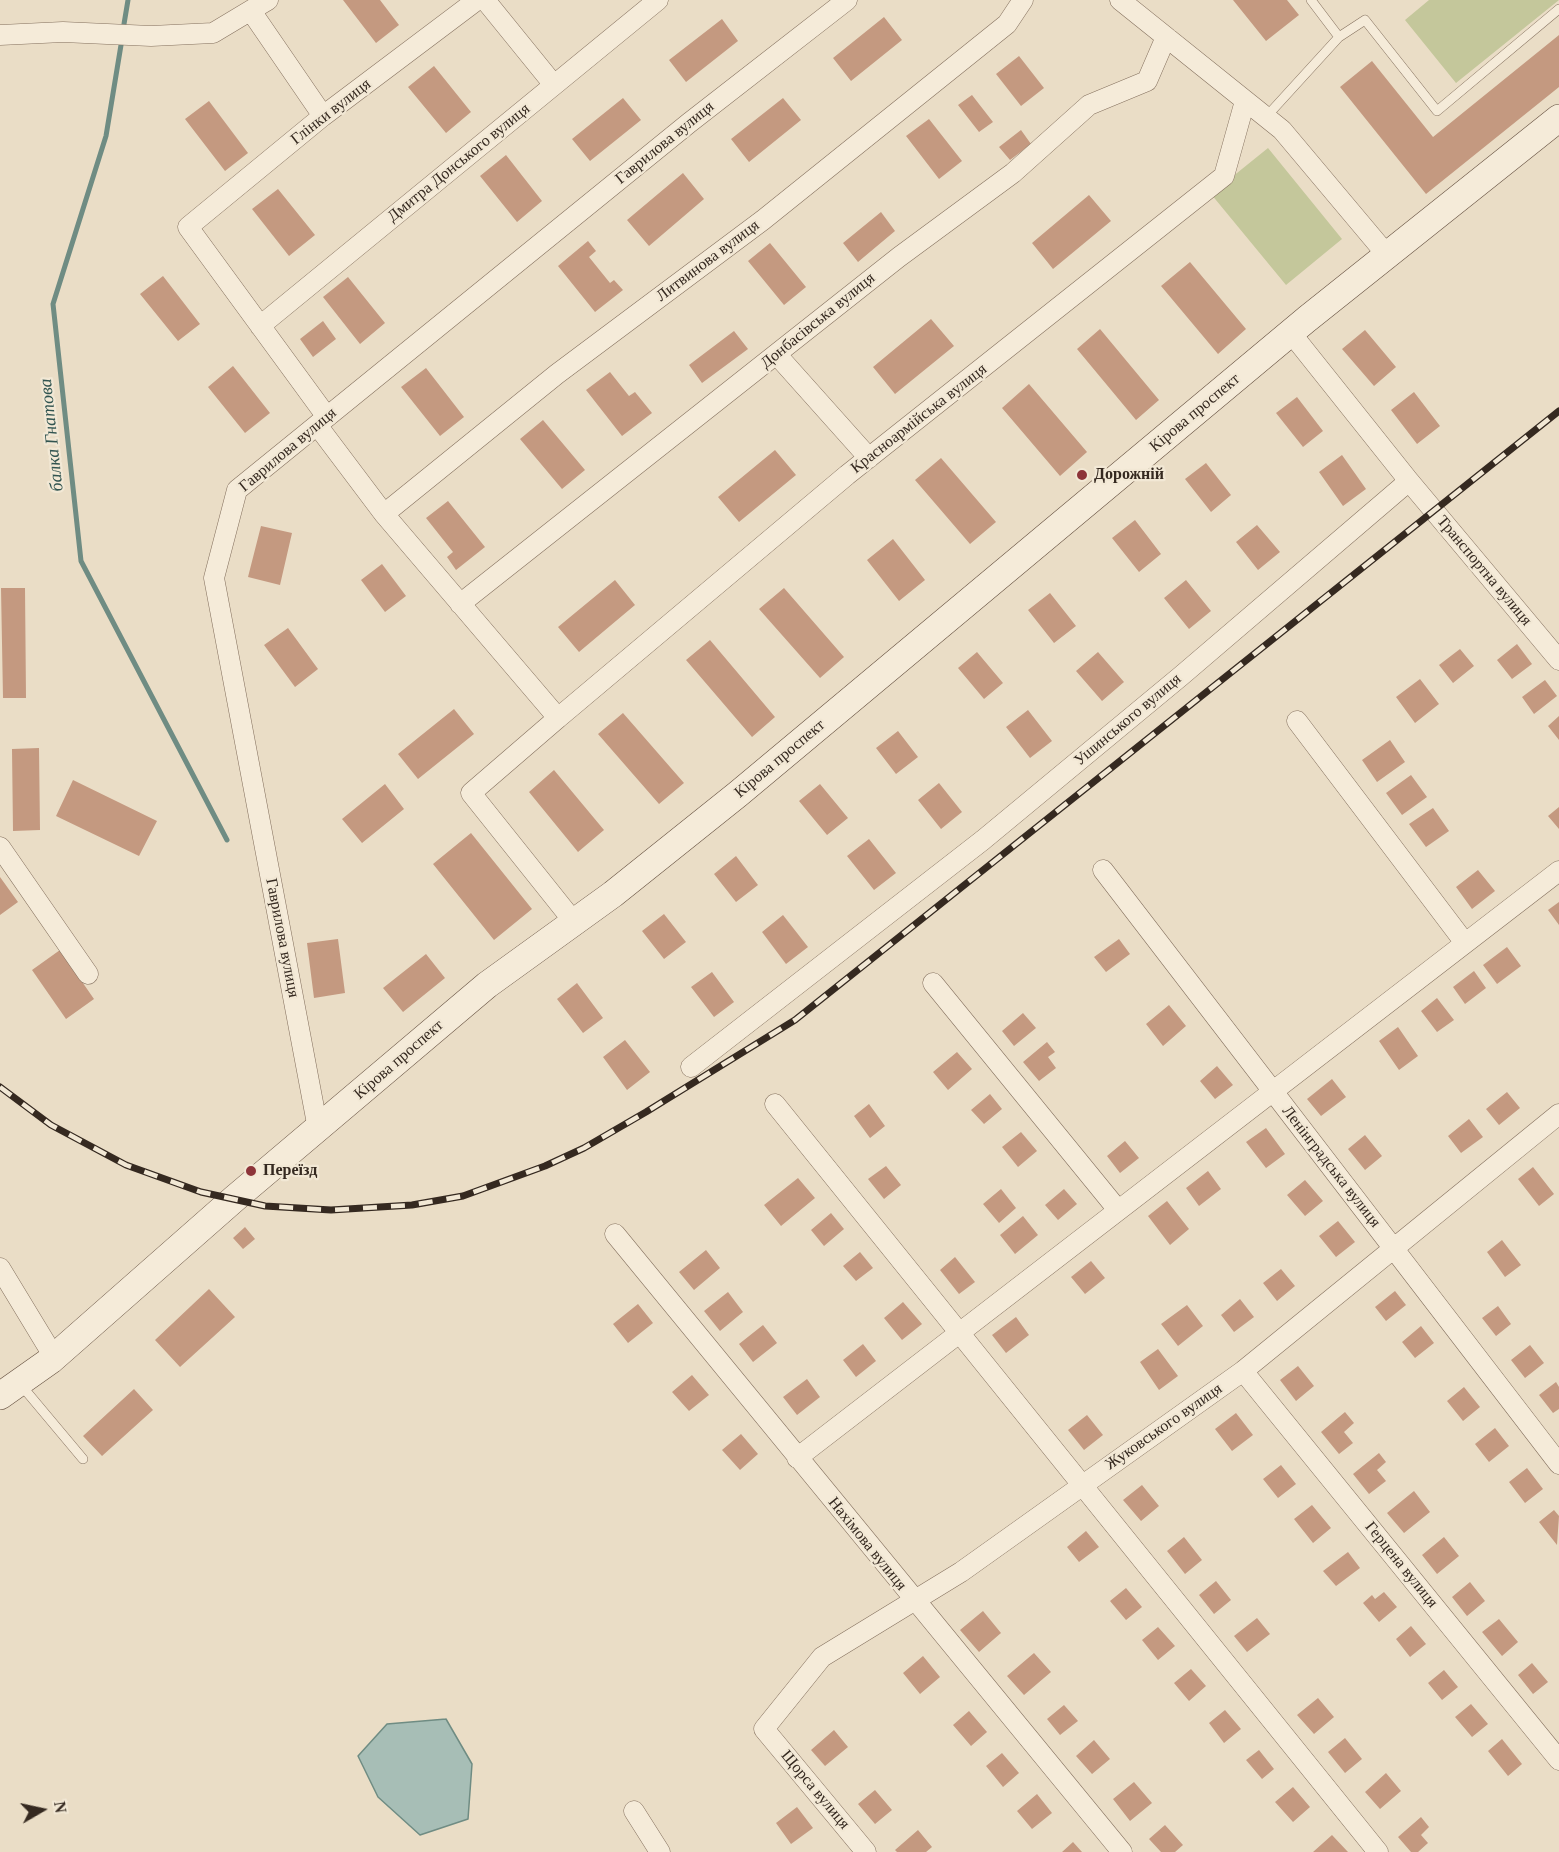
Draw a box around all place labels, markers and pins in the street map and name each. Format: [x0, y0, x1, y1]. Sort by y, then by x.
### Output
place label: Дорожній [1094, 465, 1164, 485]
marker: Дорожній [1075, 468, 1089, 482]
place label: Переїзд [263, 1161, 317, 1181]
marker: Переїзд [244, 1164, 258, 1178]

